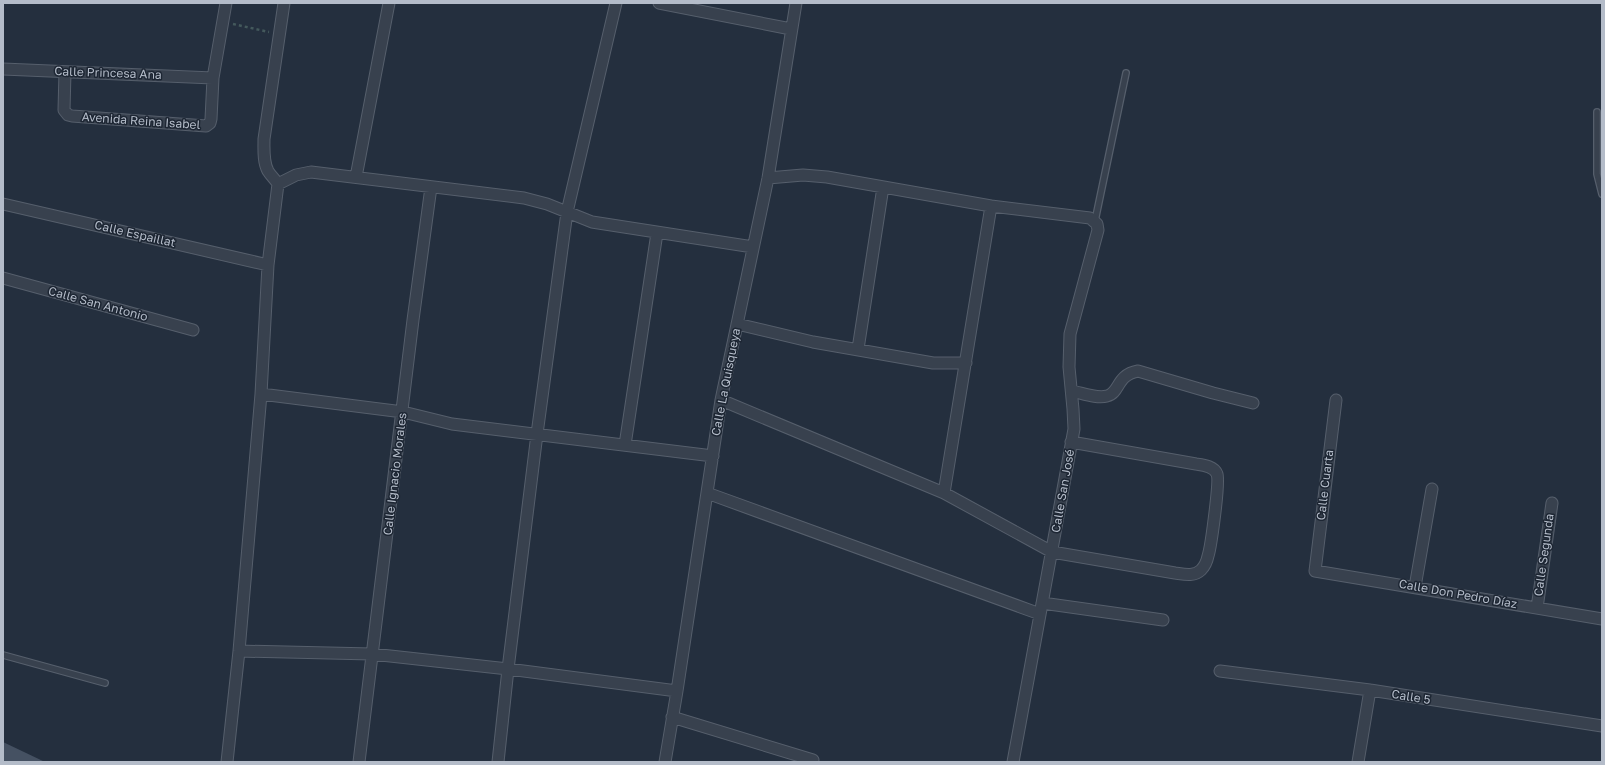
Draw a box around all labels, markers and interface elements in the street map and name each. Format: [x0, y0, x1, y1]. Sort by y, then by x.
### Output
street label: Calle Princesa Ana [54, 63, 162, 82]
street label: Avenida Reina Isabel [81, 109, 201, 132]
street label: Calle Espaillat [93, 217, 177, 250]
street label: Calle San Antonio [47, 283, 150, 324]
street label: Calle La Quisqueya [708, 327, 743, 437]
street label: Calle Ignacio Morales [380, 412, 409, 536]
street label: Calle San José [1048, 448, 1077, 534]
street label: Calle Cuarta [1313, 449, 1336, 521]
street label: Calle Segunda [1530, 513, 1557, 597]
street label: Calle Don Pedro Díaz [1398, 576, 1518, 611]
street label: Calle 5 [1390, 686, 1432, 707]

